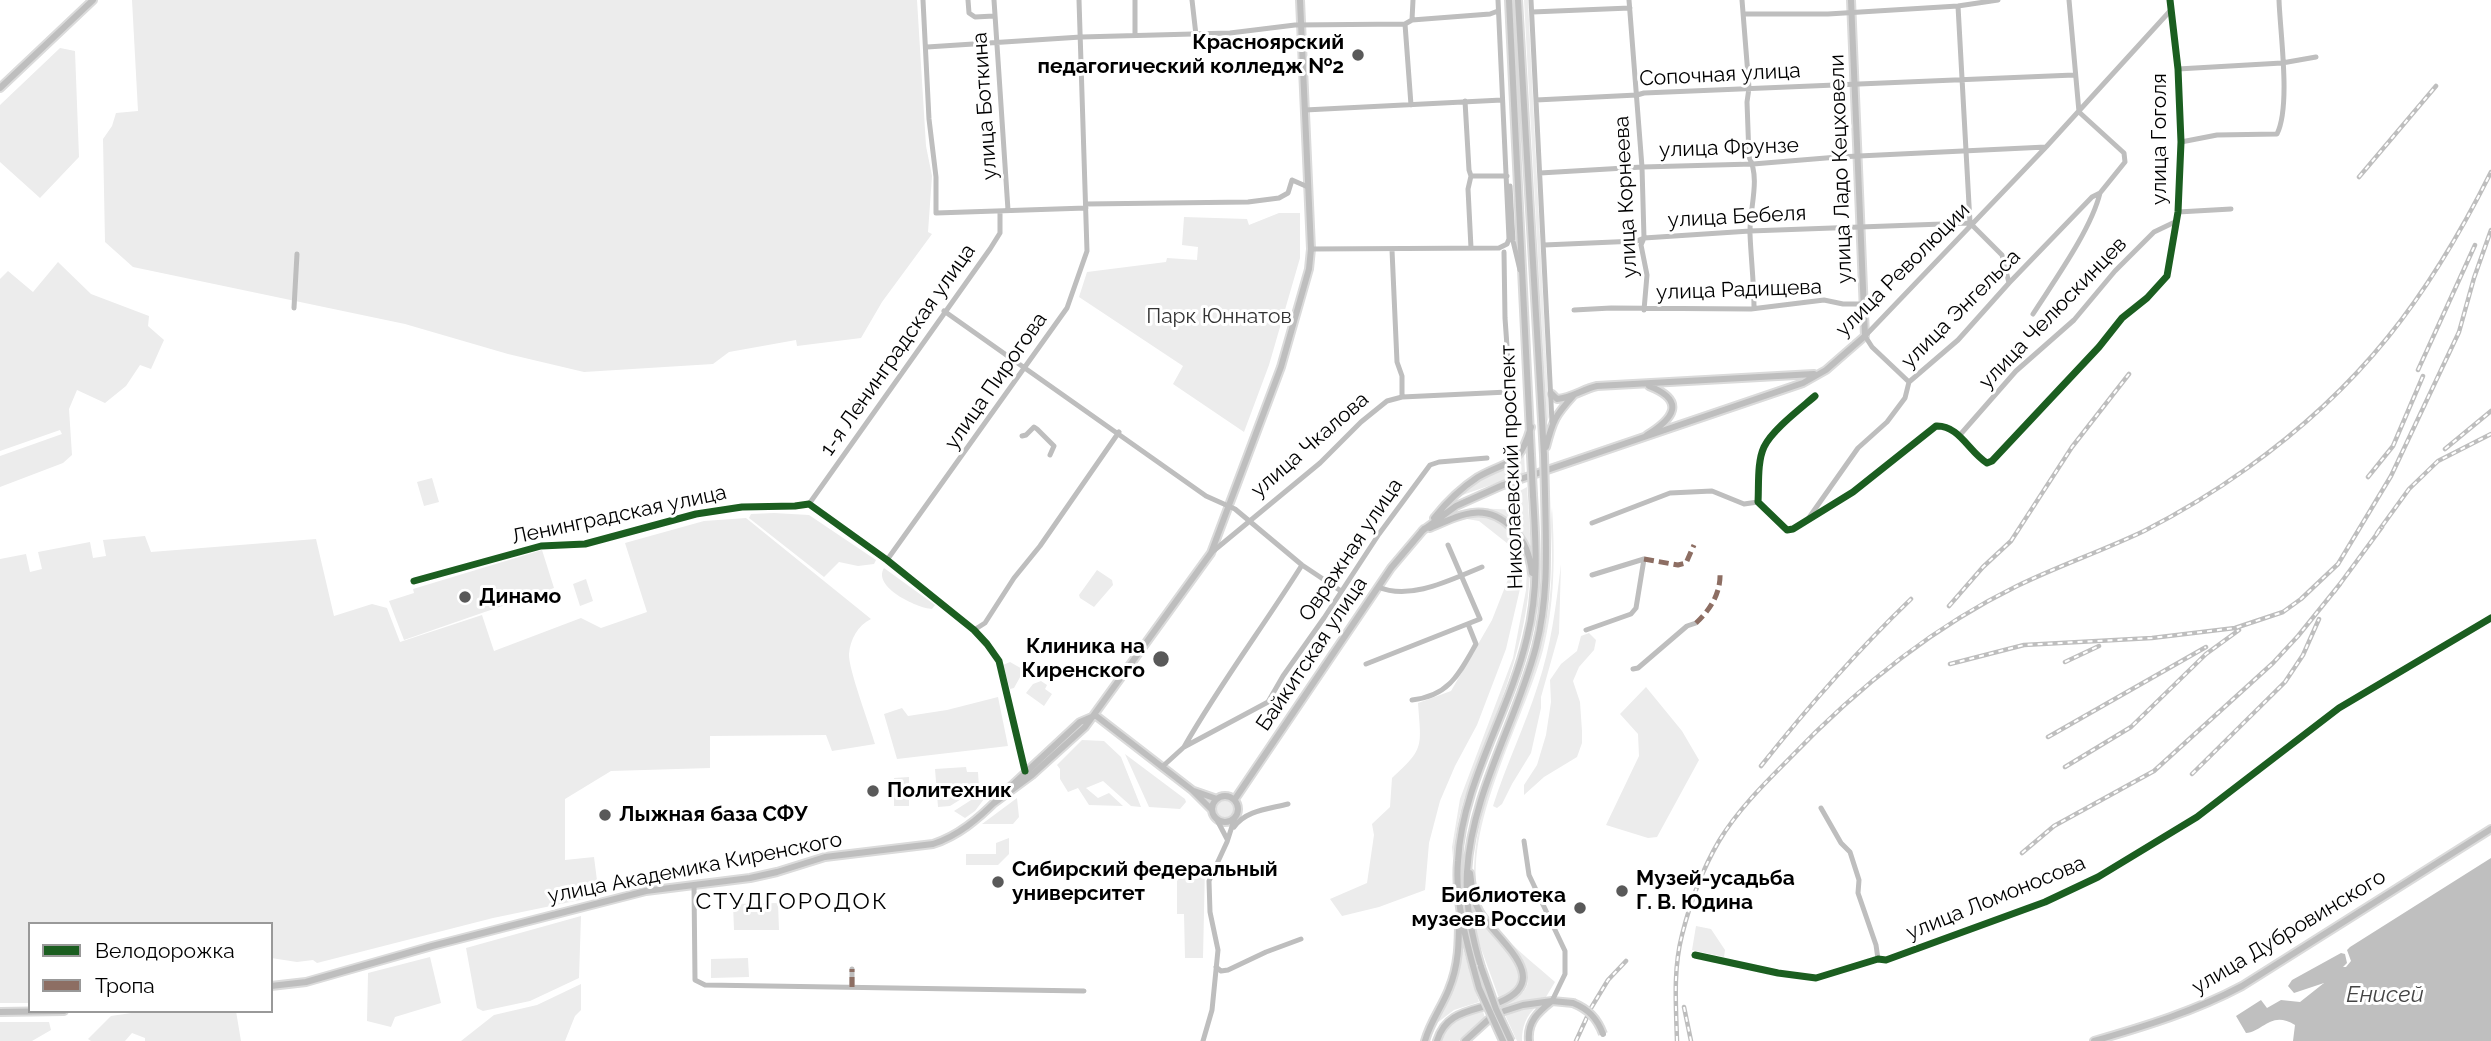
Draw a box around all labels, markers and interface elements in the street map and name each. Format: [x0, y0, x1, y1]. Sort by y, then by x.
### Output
place label: Красноярский педагогический колледж №2 [1037, 30, 1344, 80]
street label: улица Боткина [967, 31, 1003, 181]
marker: Красноярский педагогический колледж №2 [1350, 47, 1366, 63]
street label: улица Ладо Кецховели [1824, 54, 1858, 284]
street label: Сопочная улица [1639, 58, 1801, 92]
street label: улица Гоголя [2147, 73, 2173, 205]
street label: улица Корнеева [1609, 115, 1643, 279]
street label: улица Фрунзе [1659, 133, 1799, 163]
street label: улица Революции [1831, 198, 1975, 342]
street label: улица Бебеля [1667, 201, 1807, 233]
street label: улица Челюскинцев [1974, 232, 2132, 394]
street label: 1-я Ленинградская улица [815, 239, 981, 461]
street label: улица Энгельса [1896, 244, 2026, 374]
street label: улица Радищева [1656, 275, 1822, 305]
park label: Парк Юннатов [1146, 304, 1292, 330]
street label: улица Пирогова [939, 308, 1053, 454]
street label: Николаевский проспект [1495, 344, 1529, 590]
street label: улица Чкалова [1246, 387, 1374, 503]
street label: Овражная улица [1294, 474, 1408, 626]
street label: Ленинградская улица [509, 480, 729, 550]
street label: Байкитская улица [1251, 572, 1373, 736]
place label: Динамо [479, 584, 561, 610]
marker: Динамо [457, 589, 473, 605]
place label: Клиника на Киренского [1022, 634, 1145, 684]
marker: Клиника на Киренского [1151, 649, 1171, 669]
place label: Политехник [887, 778, 1012, 804]
marker: Политехник [865, 783, 881, 799]
place label: Лыжная база СФУ [619, 802, 808, 828]
marker: Лыжная база СФУ [597, 807, 613, 823]
street label: улица Академика Киренского [546, 827, 844, 909]
street label: улица Ломоносова [1903, 851, 2089, 945]
place label: Сибирский федеральный университет [1012, 857, 1278, 907]
street label: улица Дубровинского [2188, 864, 2390, 1000]
place label: Музей-усадьба Г. В. Юдина [1636, 866, 1795, 916]
marker: Сибирский федеральный университет [990, 874, 1006, 890]
place label: Библиотека музеев России [1412, 883, 1566, 933]
marker: Музей-усадьба Г. В. Юдина [1614, 883, 1630, 899]
district label: СТУДГОРОДОК [697, 888, 887, 916]
marker: Библиотека музеев России [1572, 900, 1588, 916]
legend [28, 922, 273, 1013]
text: Велодорожка [95, 938, 235, 963]
text: Тропа [95, 973, 155, 998]
water label: Енисей [2346, 981, 2424, 1009]

